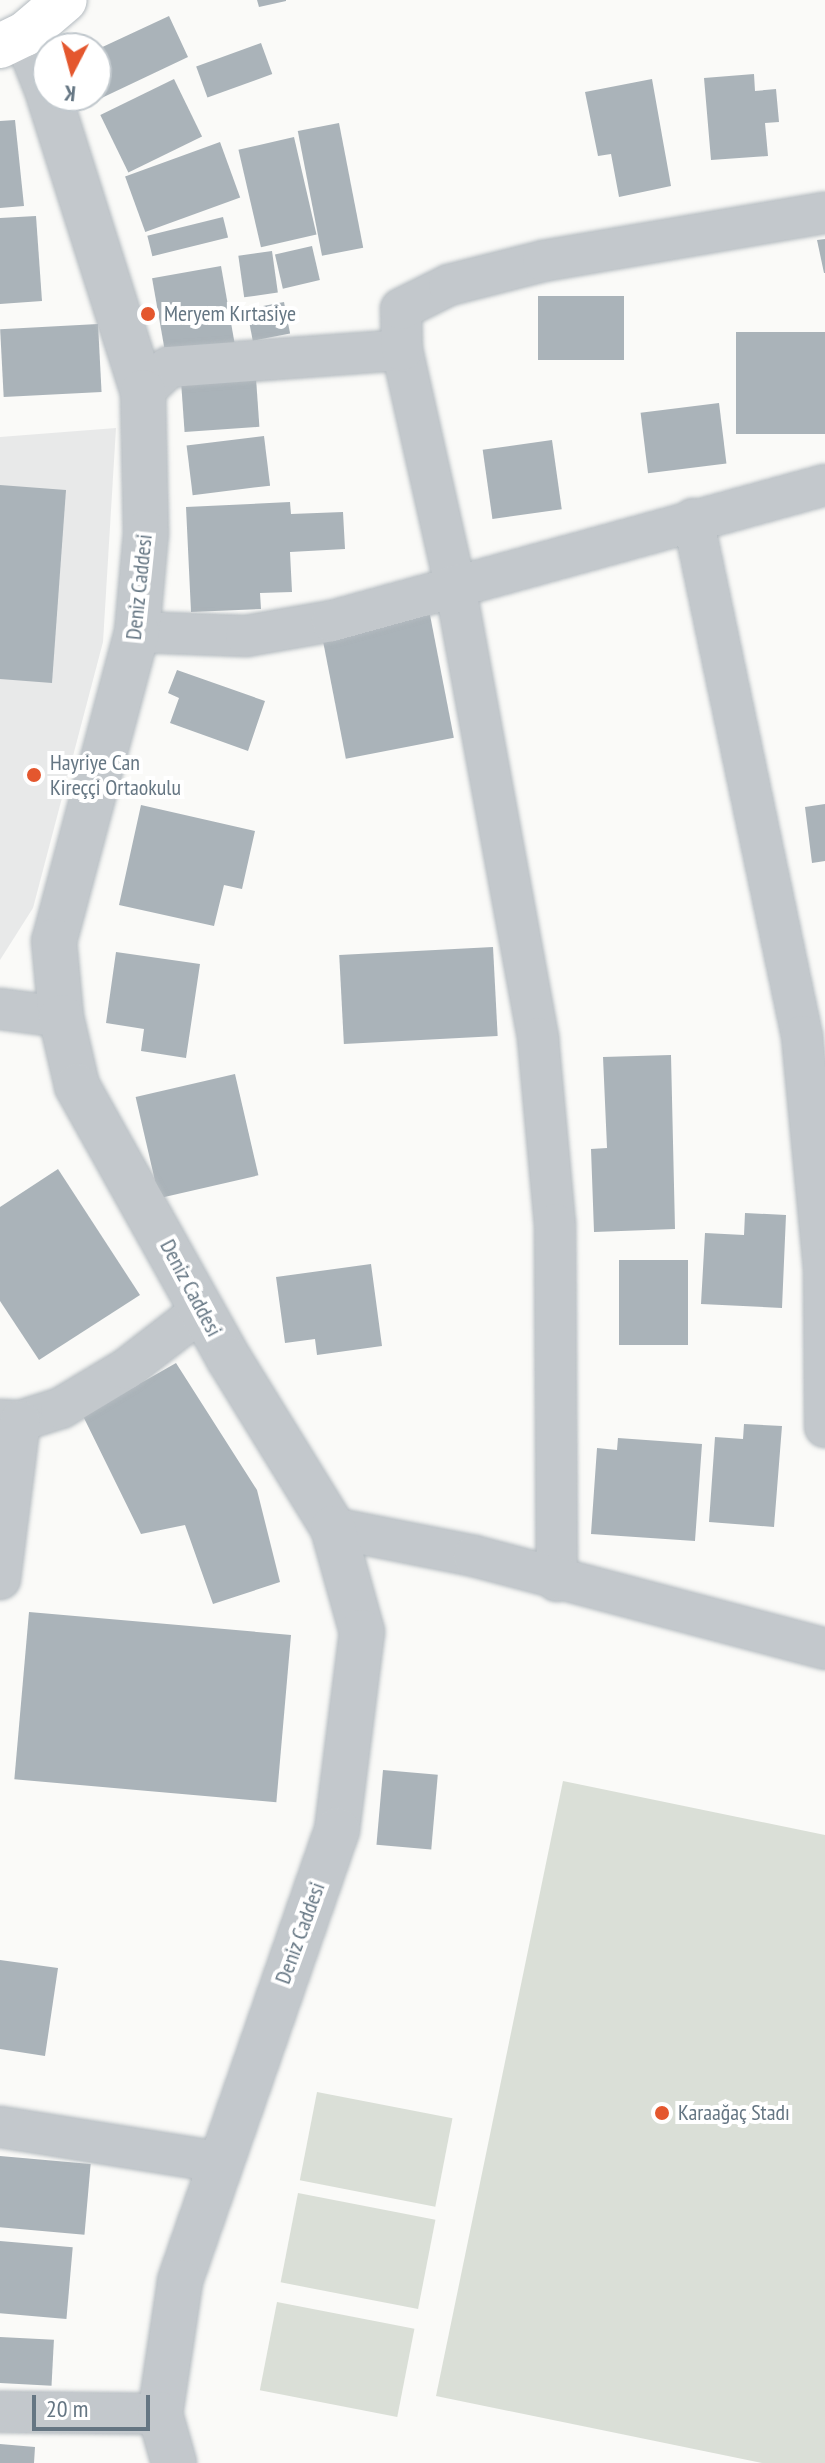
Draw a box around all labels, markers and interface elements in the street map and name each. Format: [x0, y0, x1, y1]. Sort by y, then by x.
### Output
north arrow [32, 32, 112, 112]
text: K [63, 79, 77, 108]
place label: Meryem Kırtasiye [164, 301, 296, 327]
marker: Meryem Kırtasiye [139, 305, 157, 323]
street label: Deniz Caddesi [120, 533, 158, 641]
place label: Hayriye Can Kireççi Ortaokulu [50, 749, 181, 800]
marker: Hayriye Can Kireççi Ortaokulu [25, 766, 43, 784]
street label: Deniz Caddesi [154, 1235, 228, 1341]
street label: Deniz Caddesi [269, 1878, 331, 1988]
place label: Karaağaç Stadı [678, 2100, 790, 2126]
marker: Karaağaç Stadı [653, 2104, 671, 2122]
scale bar [36, 2379, 154, 2429]
text: 20 m [46, 2393, 88, 2424]

